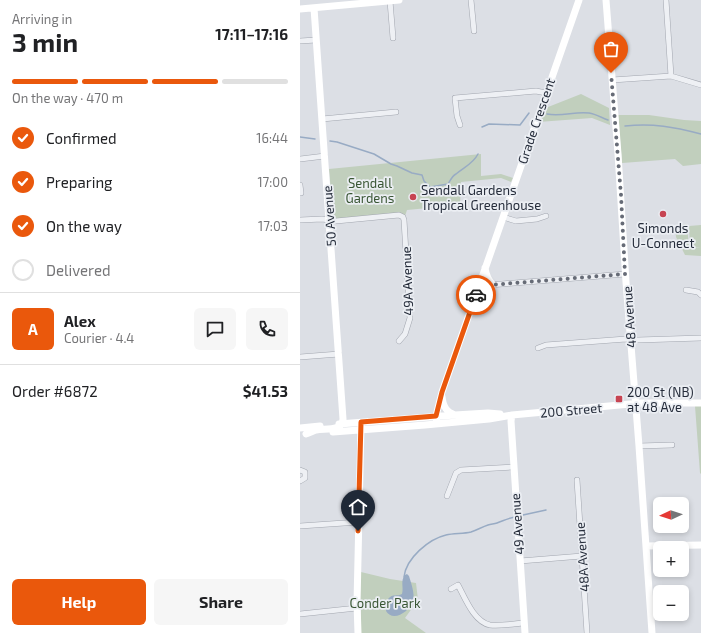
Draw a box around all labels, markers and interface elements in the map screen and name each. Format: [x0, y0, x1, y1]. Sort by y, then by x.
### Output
text: Arriving in [12, 11, 72, 27]
text: 17:11–17:16 [215, 25, 288, 43]
text: 3 min [12, 26, 78, 57]
pin [594, 32, 628, 73]
icon: bag [600, 38, 622, 60]
street label: Grade Crescent [514, 76, 558, 166]
text: On the way · 470 m [12, 90, 123, 106]
icon: check [12, 127, 34, 149]
text: Confirmed [46, 129, 117, 147]
text: 16:44 [256, 130, 288, 146]
icon: check [12, 171, 34, 193]
text: Preparing [46, 173, 112, 191]
text: 17:00 [257, 174, 288, 190]
park label: Sendall Gardens [346, 175, 394, 206]
place label: Sendall Gardens Tropical Greenhouse [421, 182, 541, 213]
street label: 50 Avenue [319, 185, 339, 247]
marker: Sendall Gardens Tropical Greenhouse [408, 192, 418, 202]
marker: Simonds U-Connect [658, 209, 668, 219]
icon: check [12, 215, 34, 237]
text: On the way [46, 217, 122, 235]
text: 17:03 [258, 218, 288, 234]
place label: Simonds U-Connect [632, 220, 694, 251]
street label: 49A Avenue [398, 246, 416, 316]
text: Delivered [46, 261, 111, 279]
courier [456, 275, 496, 315]
icon: car [465, 284, 487, 306]
street label: 48 Avenue [619, 285, 639, 349]
button: chat [194, 308, 236, 350]
button: phone [246, 308, 288, 350]
text: Alex [64, 312, 96, 330]
text: A [28, 320, 38, 338]
text: Courier · 4.4 [64, 330, 134, 346]
text: Order #6872 [12, 382, 98, 400]
text: $41.53 [243, 382, 288, 400]
place label: 200 St (NB) at 48 Ave [627, 384, 694, 415]
marker: 200 St (NB) at 48 Ave [614, 394, 624, 404]
street label: 200 Street [539, 399, 603, 421]
pin [341, 490, 375, 531]
street label: 49 Avenue [507, 493, 527, 555]
icon: home [347, 496, 369, 518]
north arrow [653, 497, 689, 533]
map controls [653, 497, 689, 621]
street label: 48A Avenue [572, 522, 592, 592]
button: + [653, 541, 689, 577]
button: Help [12, 579, 146, 625]
button: Share [154, 579, 288, 625]
button: − [653, 585, 689, 621]
park label: Conder Park [349, 595, 421, 611]

